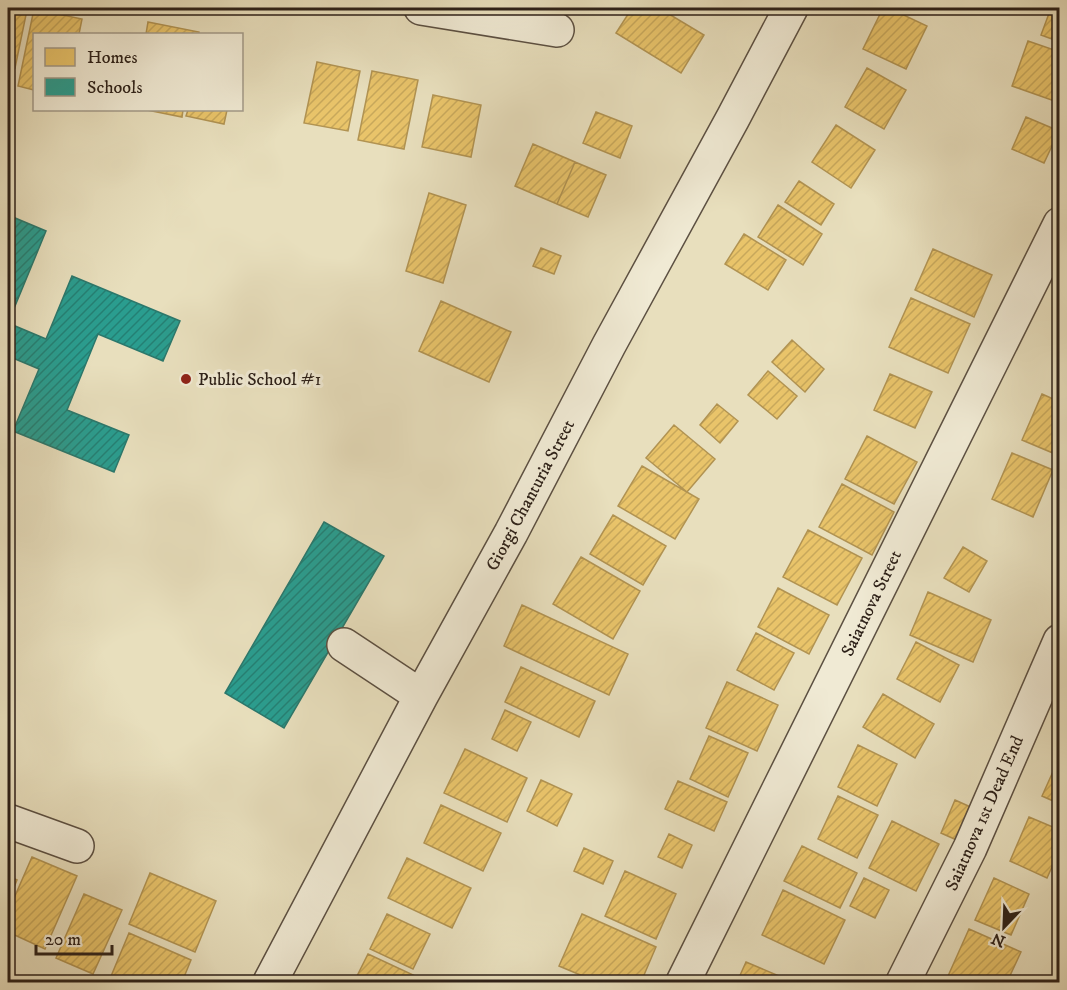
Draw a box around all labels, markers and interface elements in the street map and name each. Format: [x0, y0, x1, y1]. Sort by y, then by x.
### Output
legend [33, 33, 243, 111]
text: Homes [87, 47, 138, 69]
text: Schools [87, 77, 142, 99]
place label: Public School #1 [198, 369, 321, 391]
marker: Public School #1 [179, 372, 193, 386]
street label: Giorgi Chanturia Street [482, 416, 580, 575]
street label: Saiatnova Street [837, 547, 907, 660]
street label: Saiatnova 1st Dead End [941, 732, 1029, 894]
north arrow [974, 897, 1034, 957]
scale bar [36, 918, 112, 956]
text: N [989, 928, 1008, 952]
text: 20 m [45, 929, 81, 951]

